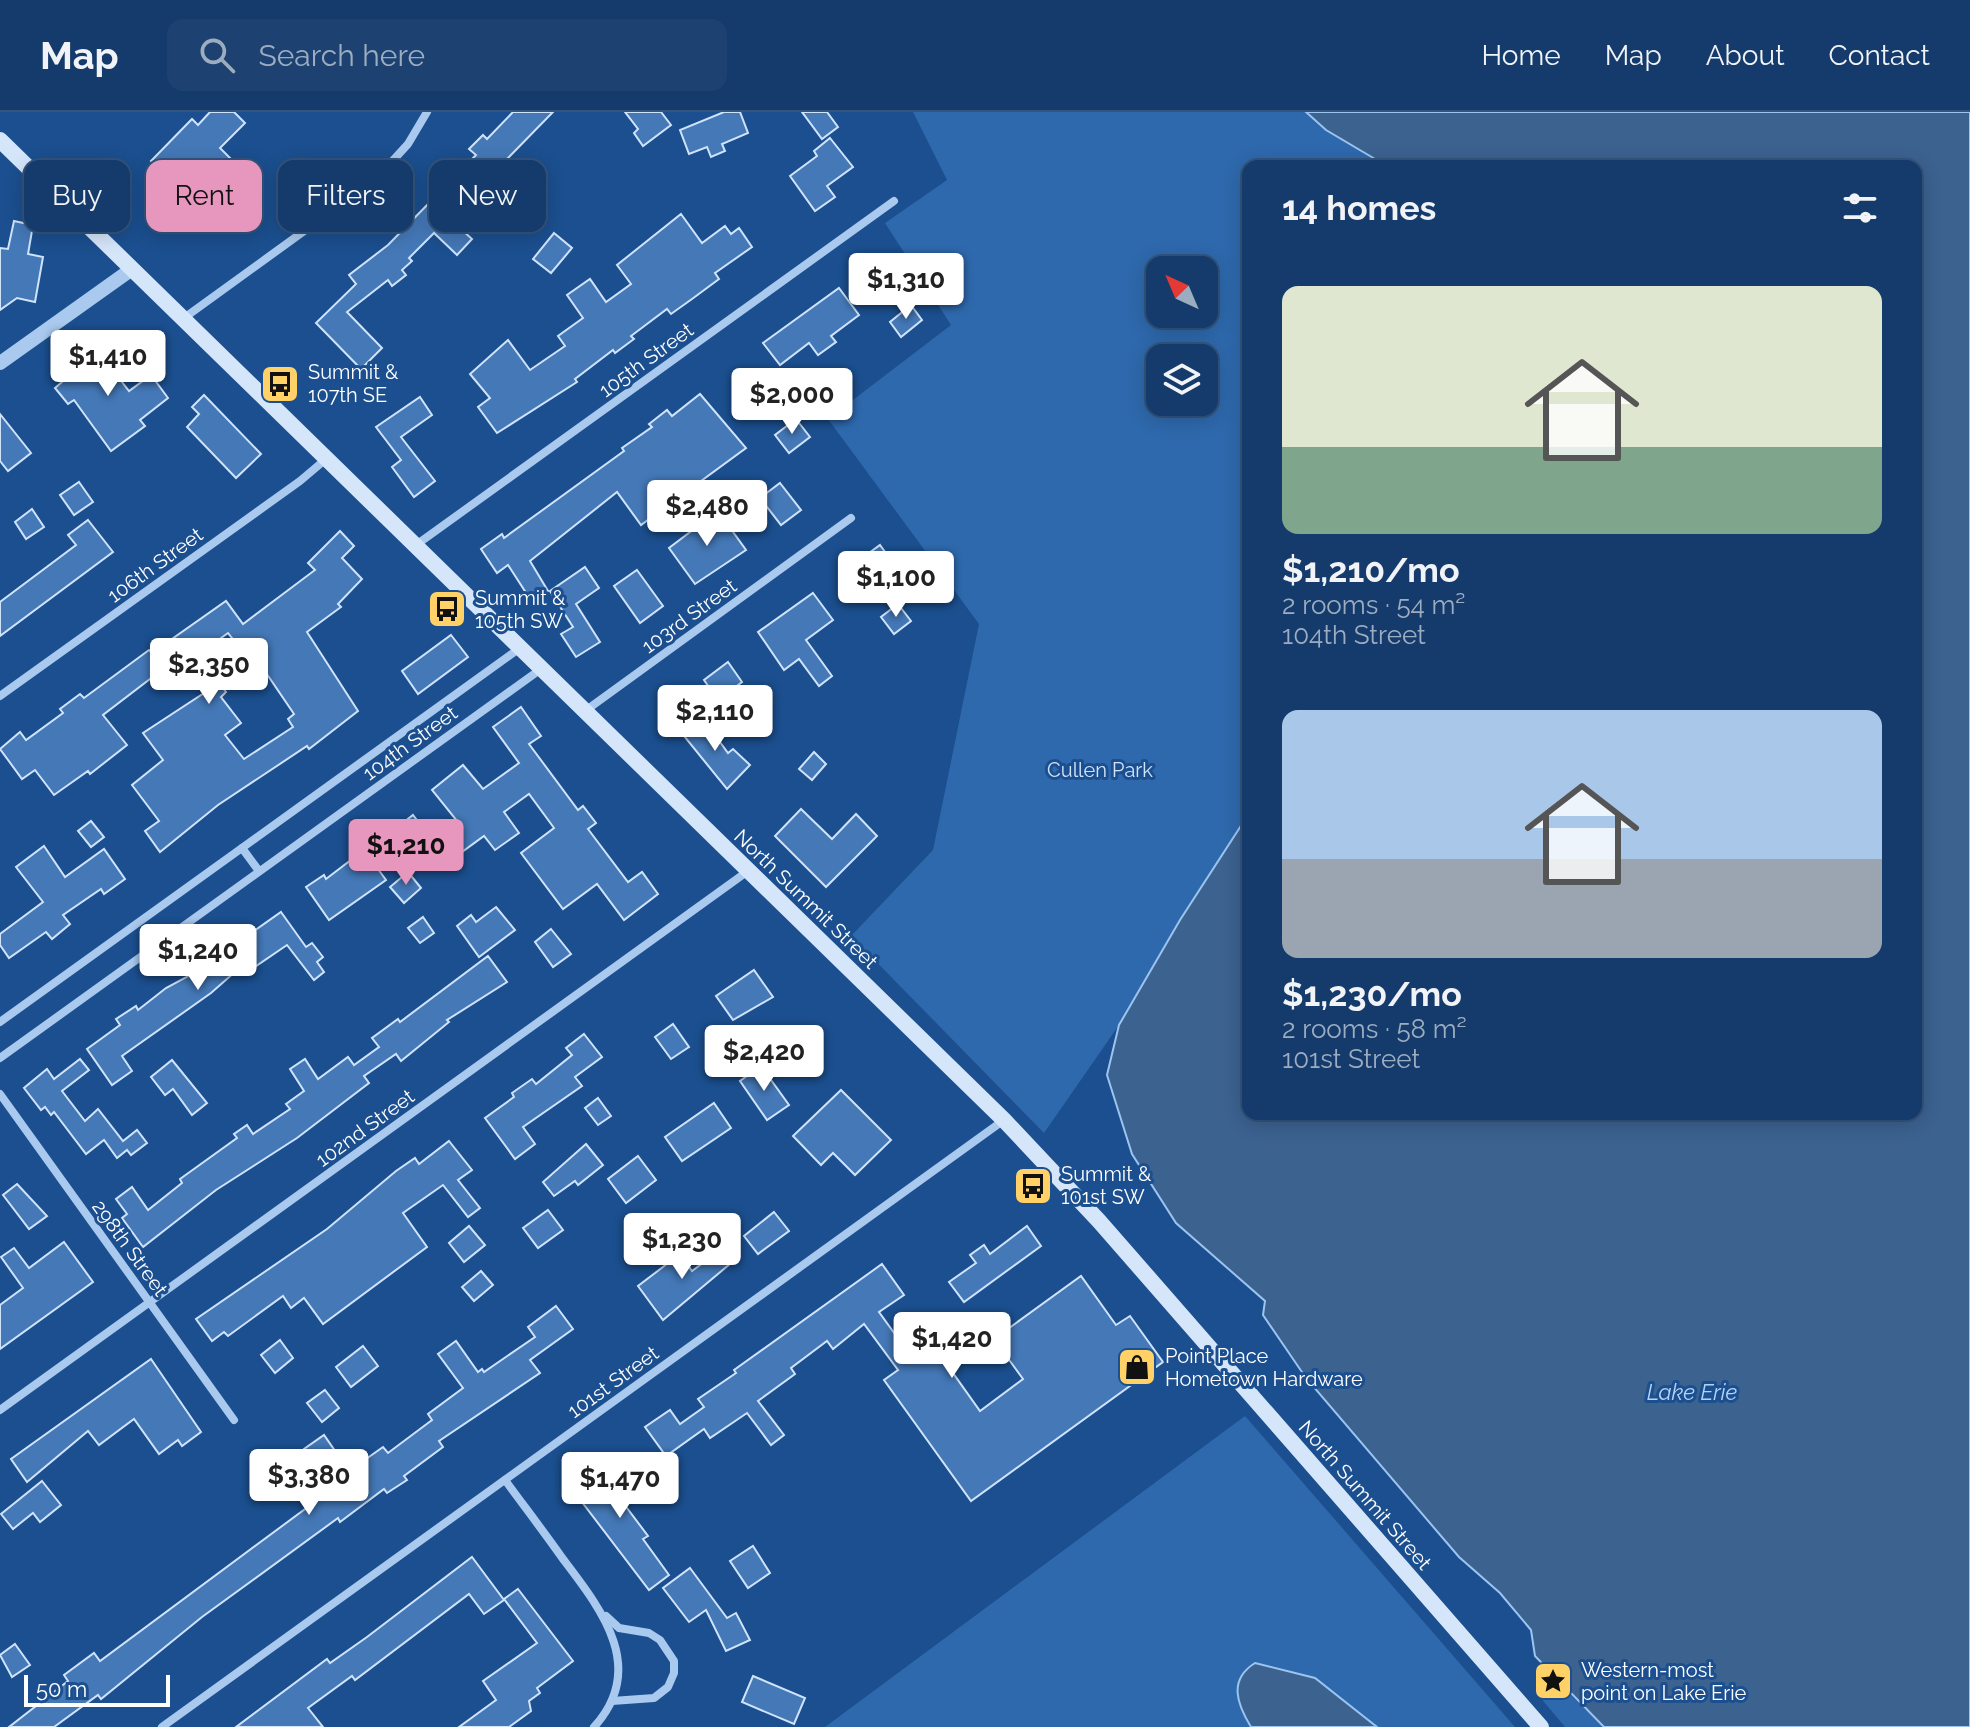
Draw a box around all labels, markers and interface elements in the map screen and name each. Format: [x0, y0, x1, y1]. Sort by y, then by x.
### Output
search box [167, 19, 727, 91]
text: Map [40, 33, 119, 78]
icon: search [195, 33, 239, 77]
text: Search here [259, 38, 425, 73]
text: Home [1481, 39, 1561, 72]
text: Map [1605, 39, 1662, 72]
text: About [1706, 39, 1785, 72]
text: Contact [1829, 39, 1930, 72]
chip: Buy [24, 160, 130, 232]
chip: Rent [146, 160, 262, 232]
chip: Filters [278, 160, 413, 232]
chip: New [429, 160, 546, 232]
icon: filters [1838, 186, 1882, 230]
text: 14 homes [1282, 188, 1436, 228]
pin: $1,310 [841, 253, 971, 321]
north arrow [1146, 256, 1218, 328]
map controls [1146, 256, 1218, 416]
text: $1,310 [867, 264, 945, 294]
street label: 105th Street [594, 318, 698, 402]
pin: $1,410 [43, 330, 173, 398]
icon: home [1510, 338, 1654, 482]
text: $1,410 [68, 341, 148, 371]
button: layers [1146, 344, 1218, 416]
place label: Summit & 107th SE [308, 360, 399, 407]
bus stop icon: Summit & 107th SE [259, 363, 301, 405]
pin: $2,000 [727, 368, 857, 436]
text: $2,000 [749, 379, 835, 409]
pin: $2,480 [642, 480, 772, 548]
text: $2,480 [665, 491, 749, 521]
street label: 106th Street [103, 522, 208, 608]
text: $1,210/mo [1282, 550, 1460, 590]
pin: $1,100 [831, 551, 961, 619]
text: $1,100 [856, 562, 936, 592]
street label: 103rd Street [637, 573, 741, 658]
place label: Summit & 105th SW [475, 586, 566, 633]
bus stop icon: Summit & 105th SW [426, 588, 468, 630]
text: 2 rooms · 54 m² [1282, 590, 1465, 620]
text: 104th Street [1282, 620, 1426, 650]
pin: $2,350 [144, 638, 274, 706]
text: $2,350 [168, 649, 250, 679]
pin: $2,110 [650, 685, 780, 753]
text: $2,110 [676, 696, 754, 726]
street label: 104th Street [358, 701, 462, 785]
park label: Cullen Park [1047, 758, 1153, 782]
icon: home [1510, 762, 1654, 906]
pin: $1,210 [341, 819, 471, 887]
street label: North Summit Street [729, 824, 883, 974]
text: $1,210 [367, 830, 445, 860]
pin: $1,240 [133, 924, 263, 992]
text: $1,240 [158, 935, 238, 965]
text: $1,230/mo [1282, 974, 1462, 1014]
text: 2 rooms · 58 m² [1282, 1014, 1467, 1044]
pin: $2,420 [699, 1025, 829, 1093]
text: $2,420 [723, 1036, 805, 1066]
text: 101st Street [1282, 1044, 1420, 1074]
street label: 102nd Street [311, 1084, 419, 1172]
place label: Summit & 101st SW [1061, 1162, 1152, 1209]
bus stop icon: Summit & 101st SW [1012, 1165, 1054, 1207]
street label: 298th Street [87, 1195, 173, 1301]
pin: $1,230 [617, 1213, 747, 1281]
text: $1,230 [642, 1224, 722, 1254]
pin: $1,420 [887, 1312, 1017, 1380]
text: $1,420 [912, 1323, 992, 1353]
street label: 101st Street [563, 1341, 663, 1423]
place label: Point Place Hometown Hardware [1165, 1344, 1363, 1391]
shop icon: Point Place Hometown Hardware [1116, 1346, 1158, 1388]
water label: Lake Erie [1647, 1379, 1738, 1405]
street label: North Summit Street [1294, 1415, 1437, 1575]
pin: $3,380 [244, 1449, 374, 1517]
pin: $1,470 [555, 1452, 685, 1520]
text: $3,380 [267, 1460, 351, 1490]
text: $1,470 [580, 1463, 660, 1493]
place label: Western-most point on Lake Erie [1581, 1658, 1747, 1705]
place icon: Western-most point on Lake Erie [1532, 1660, 1574, 1702]
scale bar [24, 1671, 170, 1707]
text: 50 m [36, 1676, 87, 1702]

